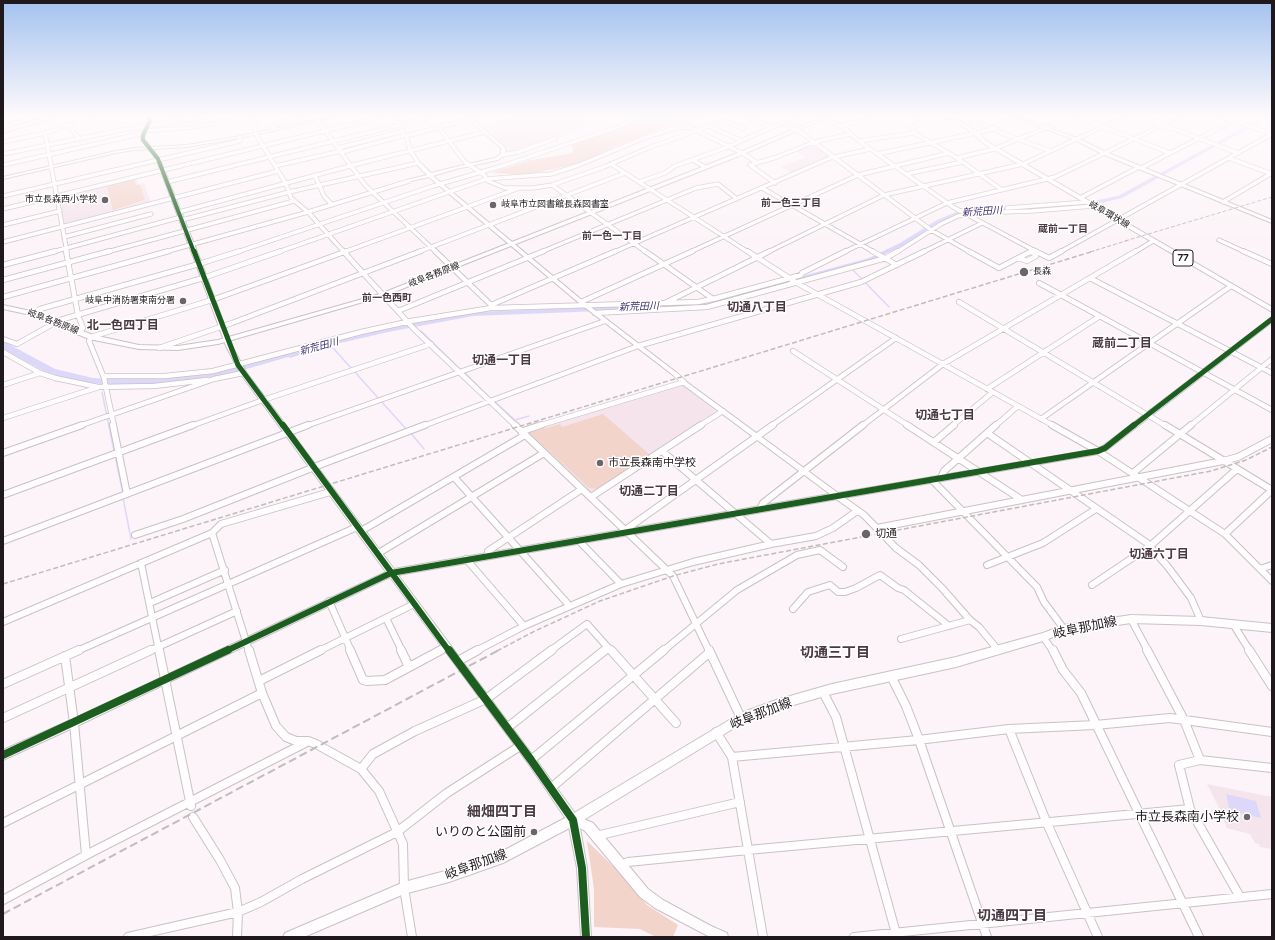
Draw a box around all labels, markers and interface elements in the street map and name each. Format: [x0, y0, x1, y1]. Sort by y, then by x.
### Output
place label: 市立長森西小学校 [25, 195, 97, 205]
marker: 市立長森西小学校 [100, 195, 110, 205]
district label: 前一色三丁目 [761, 197, 821, 209]
street label: 岐阜環状線 [1087, 199, 1131, 231]
marker: 岐阜市立図書館長森図書室 [488, 200, 498, 210]
place label: 岐阜市立図書館長森図書室 [501, 200, 609, 210]
water label: 新荒田川 [962, 205, 1002, 219]
district label: 蔵前一丁目 [1038, 223, 1088, 235]
district label: 前一色一丁目 [582, 230, 642, 242]
road number: 77 [1173, 250, 1193, 266]
street label: 岐阜各務原線 [407, 260, 461, 290]
marker: 長森 [1018, 266, 1030, 278]
place label: 長森 [1033, 267, 1051, 277]
district label: 前一色西町 [362, 292, 412, 304]
place label: 岐阜中消防署東南分署 [85, 296, 175, 306]
marker: 岐阜中消防署東南分署 [178, 296, 188, 306]
water label: 新荒田川 [619, 300, 659, 314]
district label: 切通八丁目 [727, 301, 787, 315]
street label: 岐阜各務原線 [26, 307, 80, 337]
district label: 北一色四丁目 [87, 319, 159, 333]
water label: 新荒田川 [298, 336, 340, 358]
district label: 蔵前二丁目 [1092, 337, 1152, 351]
district label: 切通一丁目 [472, 354, 532, 368]
district label: 切通七丁目 [915, 409, 975, 423]
place label: 市立長森南中学校 [608, 456, 696, 470]
marker: 市立長森南中学校 [595, 458, 605, 468]
district label: 切通二丁目 [619, 485, 679, 499]
place label: 切通 [875, 527, 897, 541]
marker: 切通 [860, 528, 872, 540]
district label: 切通六丁目 [1129, 548, 1189, 562]
street label: 岐阜那加線 [1052, 614, 1118, 642]
district label: 切通三丁目 [800, 645, 870, 661]
street label: 岐阜那加線 [728, 695, 794, 733]
district label: 細畑四丁目 [467, 804, 537, 820]
place label: 市立長森南小学校 [1135, 809, 1239, 825]
marker: 市立長森南小学校 [1242, 812, 1252, 822]
place label: いりのと公園前 [435, 824, 526, 840]
marker: いりのと公園前 [529, 827, 539, 837]
street label: 岐阜那加線 [443, 847, 509, 883]
district label: 切通四丁目 [977, 908, 1047, 924]

